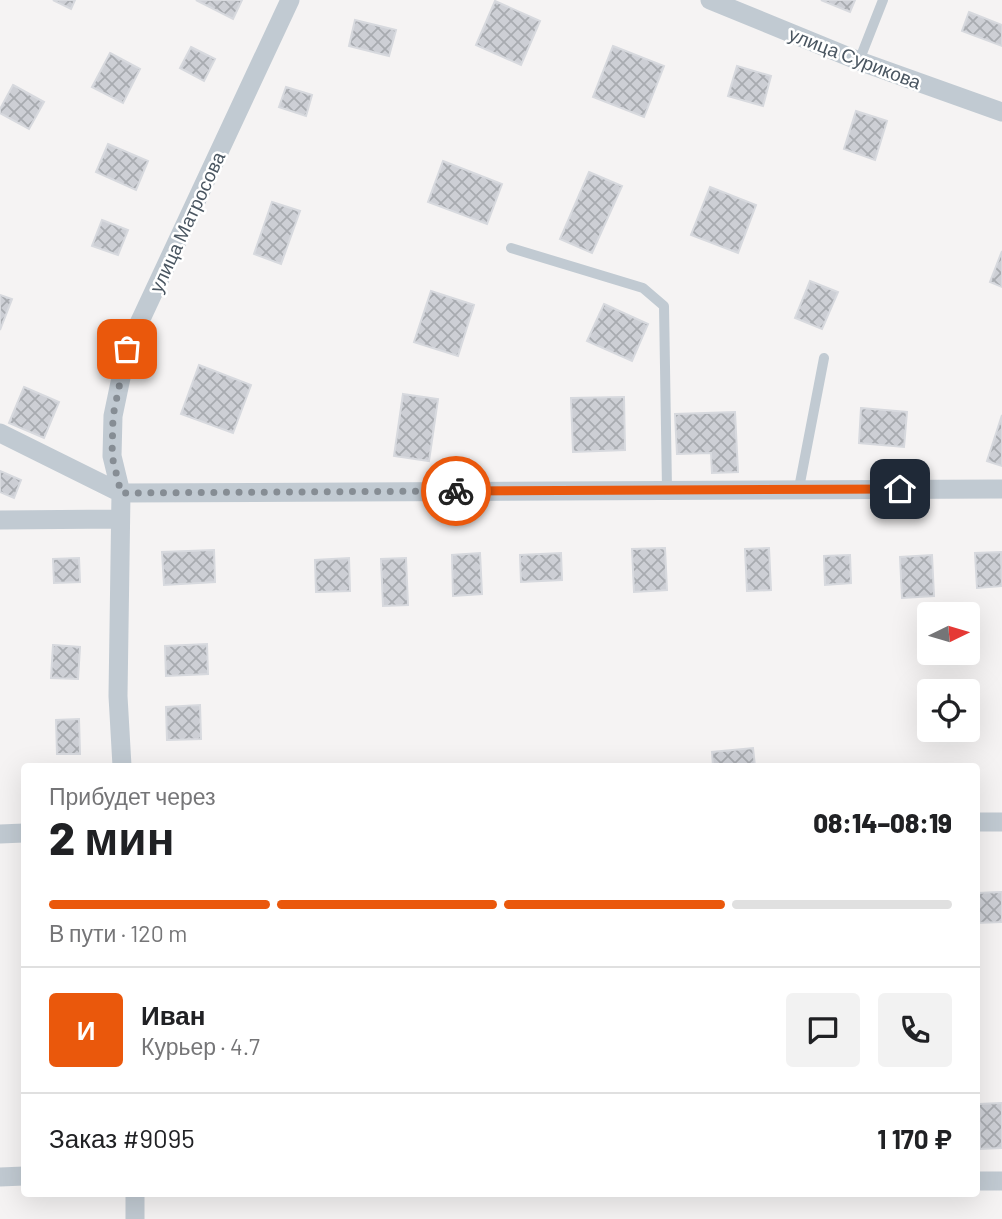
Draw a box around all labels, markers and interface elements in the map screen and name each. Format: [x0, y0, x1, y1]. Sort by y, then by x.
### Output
street label: улица Сурикова [786, 22, 925, 93]
street label: улица Матросова [144, 147, 229, 296]
pin [97, 319, 157, 379]
icon: bag [108, 330, 146, 368]
courier [421, 456, 491, 526]
pin [870, 459, 930, 519]
icon: home [881, 470, 919, 508]
icon: bike [437, 472, 475, 510]
north arrow [917, 602, 980, 665]
map controls [917, 602, 980, 742]
button: locate [917, 679, 980, 742]
text: Прибудет через [49, 782, 216, 810]
text: 08:14–08:19 [813, 807, 952, 838]
text: 2 мин [49, 809, 174, 864]
text: В пути · 120 m [49, 919, 187, 947]
button: chat [786, 993, 860, 1067]
button: phone [878, 993, 952, 1067]
text: Иван [141, 999, 206, 1030]
text: И [77, 1014, 95, 1045]
text: Курьер · 4.7 [141, 1032, 260, 1060]
text: Заказ #9095 [49, 1122, 195, 1153]
text: 1 170 ₽ [877, 1123, 952, 1154]

